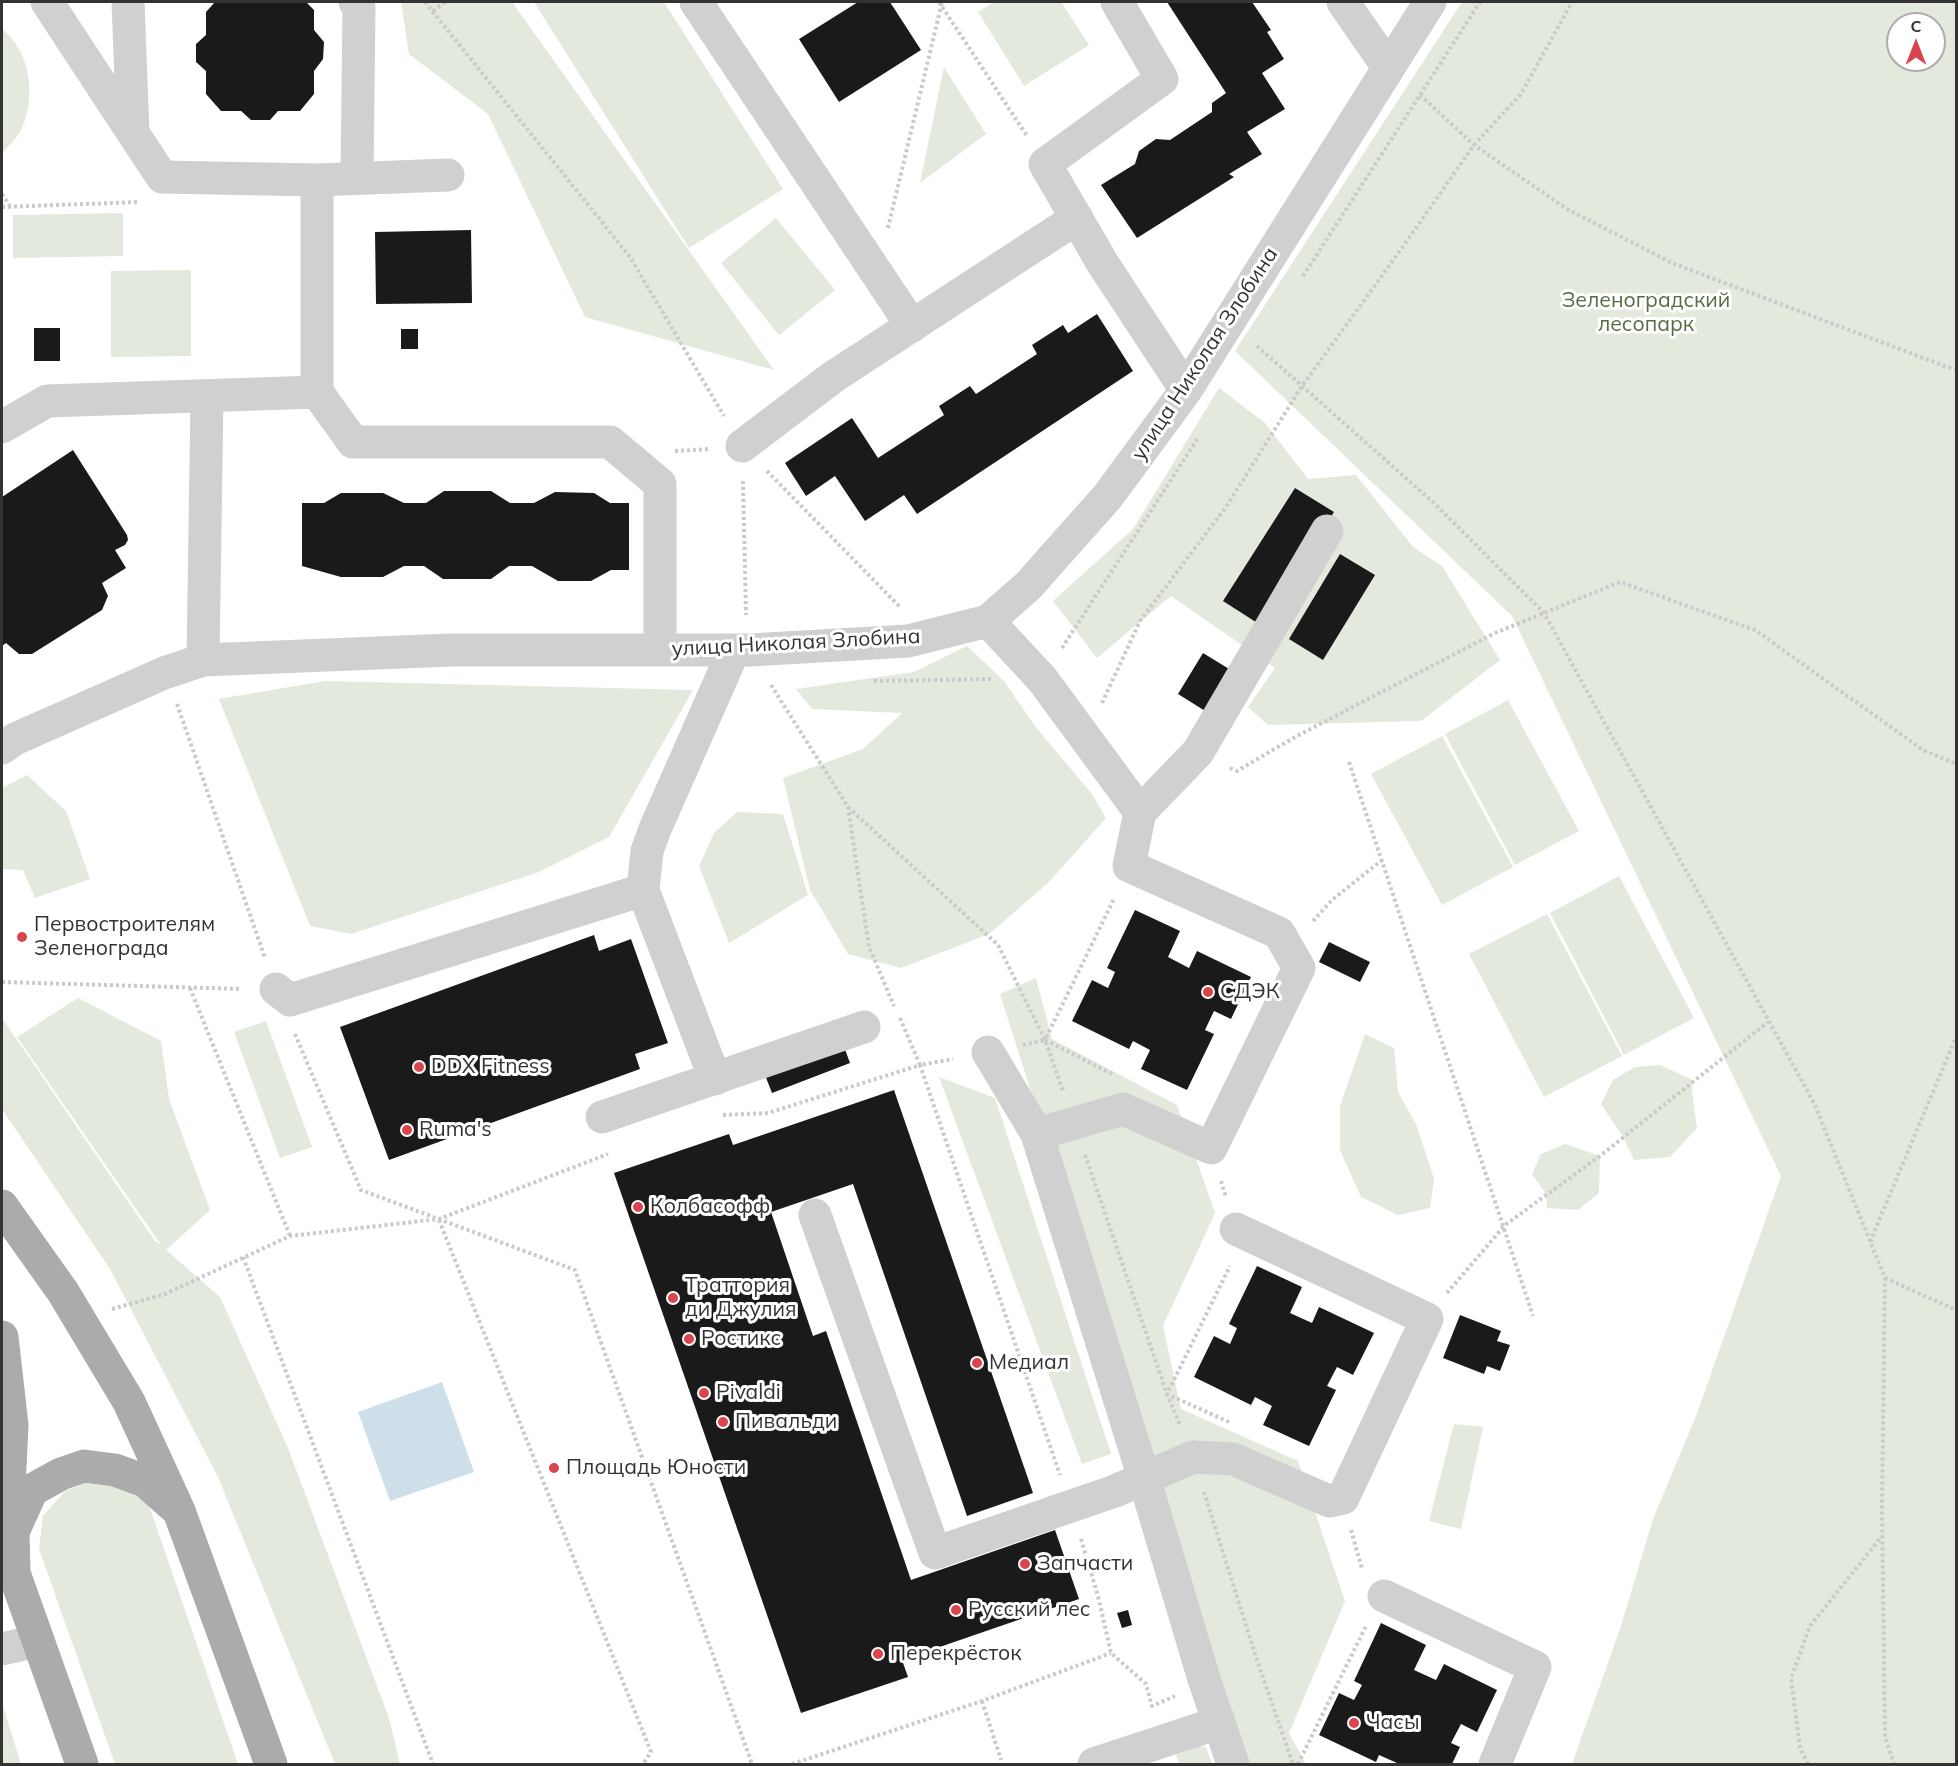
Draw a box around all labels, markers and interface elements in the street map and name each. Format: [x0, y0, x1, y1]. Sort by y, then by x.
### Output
north arrow [1886, 12, 1946, 72]
text: С [1911, 16, 1921, 36]
street label: улица Николая Злобина [1127, 243, 1283, 465]
park label: Зеленоградский лесопарк [1562, 288, 1730, 338]
street label: улица Николая Злобина [671, 624, 921, 662]
place label: Первостроителям Зеленограда [34, 912, 215, 962]
marker: Первостроителям Зеленограда [15, 930, 29, 944]
place label: СДЭК [1220, 979, 1279, 1005]
marker: СДЭК [1201, 985, 1215, 999]
place label: DDX Fitness [431, 1054, 550, 1080]
marker: DDX Fitness [412, 1060, 426, 1074]
place label: Ruma's [419, 1117, 492, 1143]
marker: Ruma's [400, 1123, 414, 1137]
place label: Колбасофф [650, 1194, 770, 1220]
marker: Колбасофф [631, 1200, 645, 1214]
place label: Траттория ди Джулия [685, 1273, 797, 1323]
marker: Траттория ди Джулия [666, 1291, 680, 1305]
place label: Ростикс [701, 1326, 781, 1352]
marker: Ростикс [682, 1332, 696, 1346]
place label: Медиал [989, 1350, 1069, 1376]
marker: Медиал [970, 1356, 984, 1370]
place label: Pivaldi [716, 1380, 781, 1406]
marker: Pivaldi [697, 1386, 711, 1400]
place label: Пивальди [735, 1409, 837, 1435]
marker: Пивальди [716, 1415, 730, 1429]
place label: Площадь Юности [566, 1455, 746, 1481]
marker: Площадь Юности [547, 1461, 561, 1475]
place label: Запчасти [1037, 1551, 1133, 1577]
marker: Запчасти [1018, 1557, 1032, 1571]
place label: Русский лес [968, 1597, 1090, 1623]
marker: Русский лес [949, 1603, 963, 1617]
place label: Перекрёсток [890, 1641, 1022, 1667]
marker: Перекрёсток [871, 1647, 885, 1661]
place label: Часы [1366, 1710, 1420, 1736]
marker: Часы [1347, 1716, 1361, 1730]

